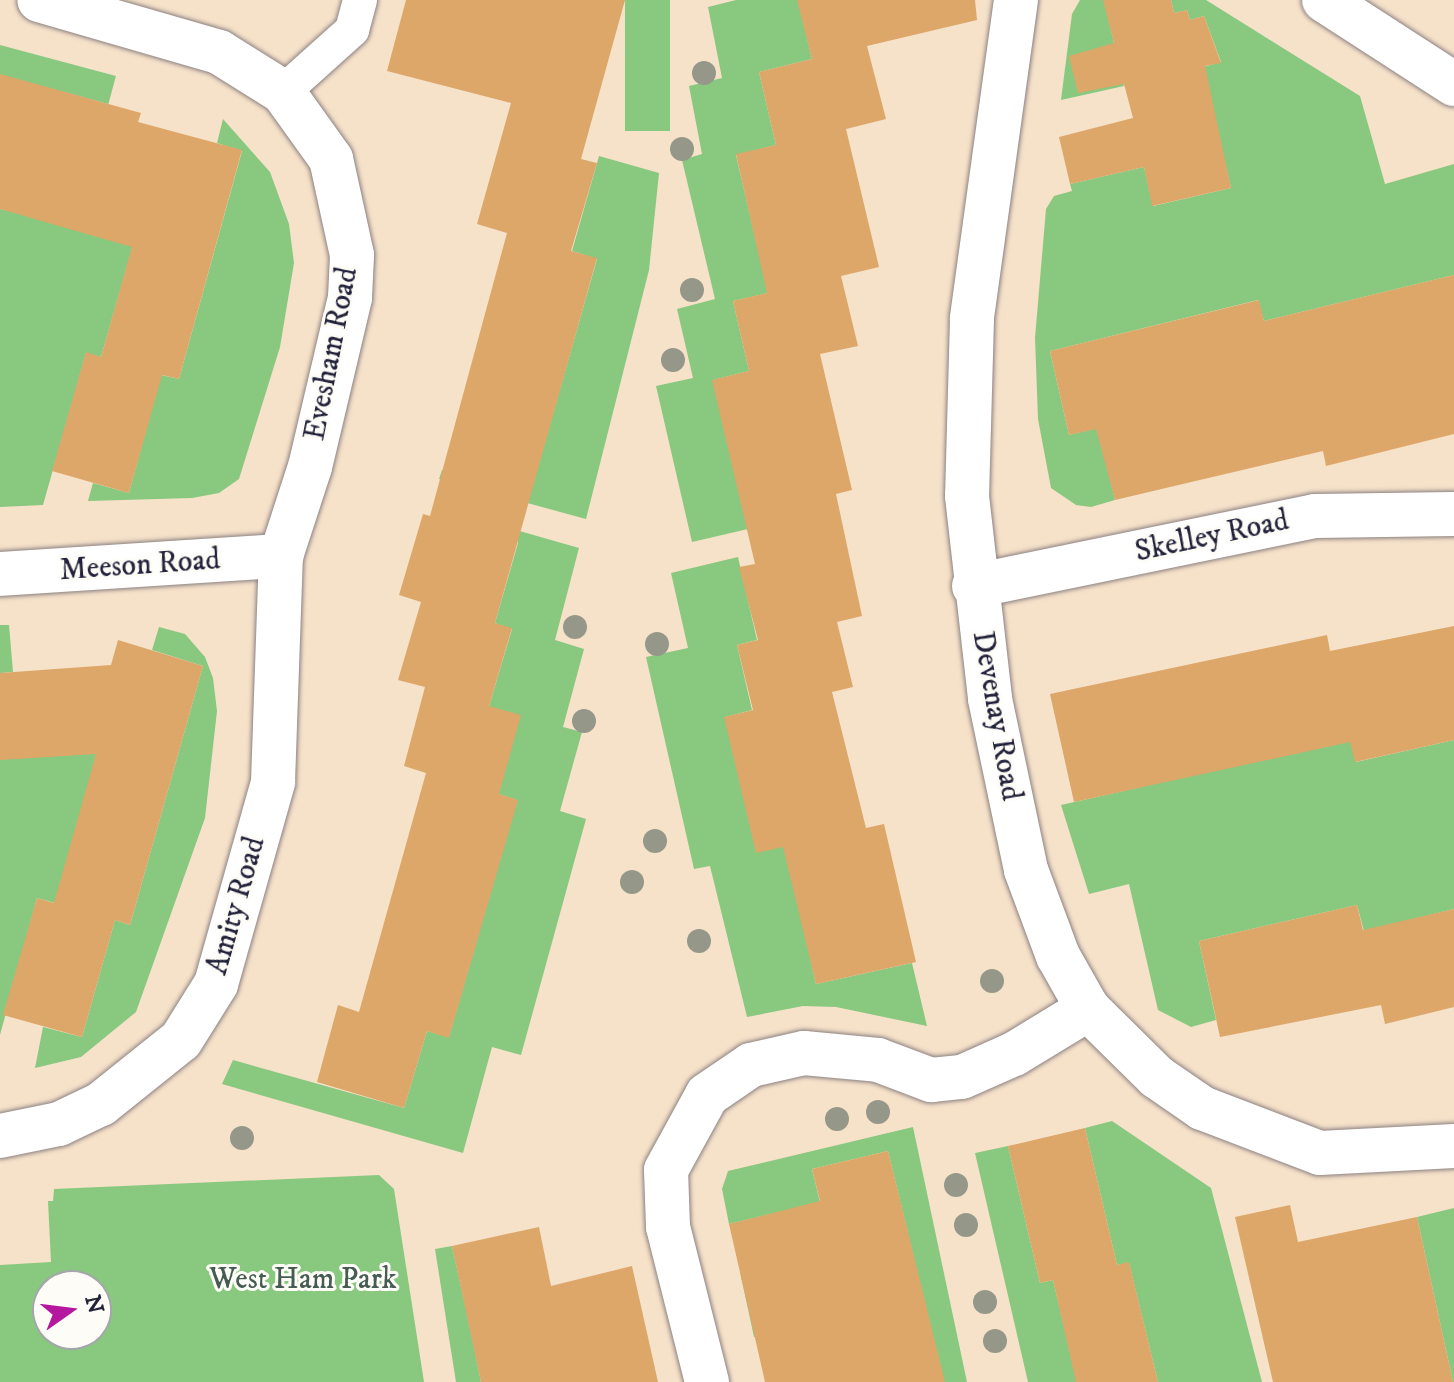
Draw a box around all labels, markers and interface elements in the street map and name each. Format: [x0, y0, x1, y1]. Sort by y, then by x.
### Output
street label: Evesham Road [298, 264, 366, 444]
street label: Skelley Road [1132, 503, 1292, 571]
street label: Meeson Road [59, 542, 221, 590]
street label: Devenay Road [963, 628, 1029, 804]
street label: Amity Road [200, 833, 274, 979]
park label: West Ham Park [209, 1262, 397, 1298]
north arrow [32, 1270, 112, 1350]
text: N [79, 1293, 109, 1317]

